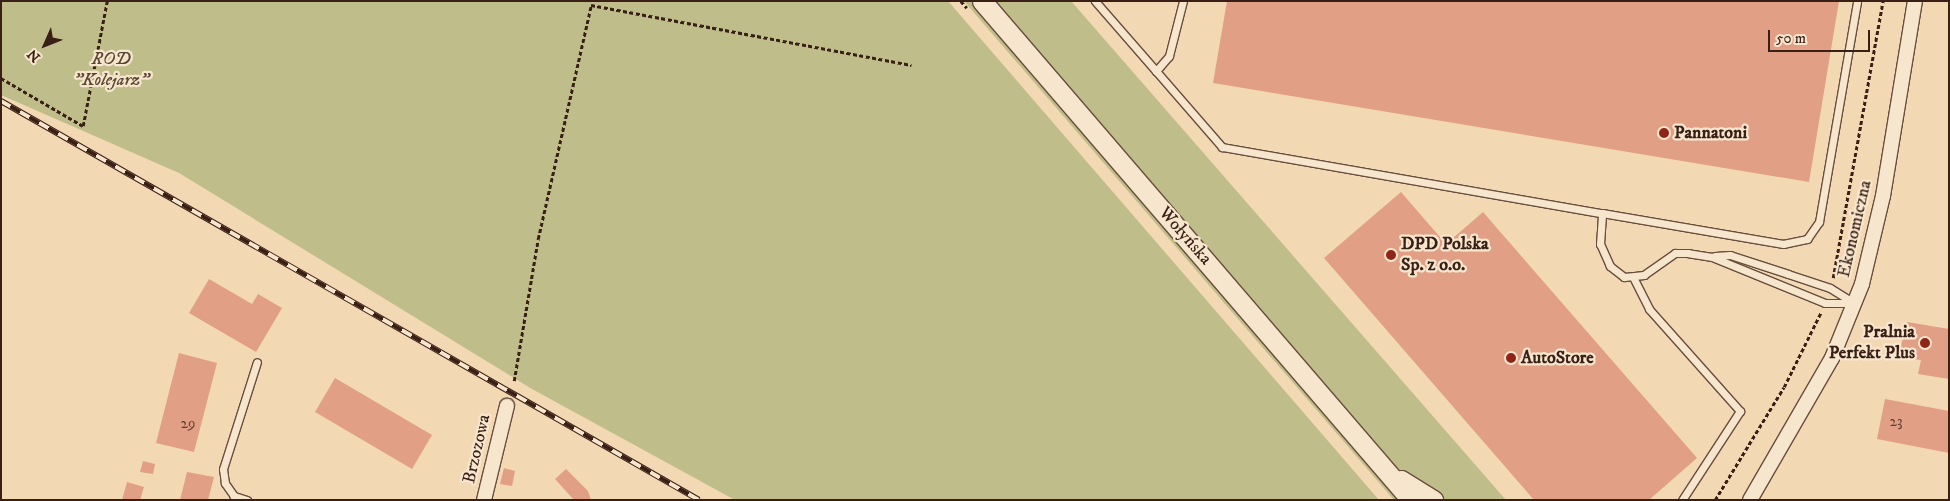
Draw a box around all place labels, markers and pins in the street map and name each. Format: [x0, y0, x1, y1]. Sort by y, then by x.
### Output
place label: Pannatoni [1674, 122, 1747, 144]
marker: Pannatoni [1658, 127, 1670, 139]
place label: DPD Polska Sp. z o.o. [1401, 234, 1489, 276]
marker: DPD Polska Sp. z o.o. [1385, 249, 1397, 261]
place label: Pralnia Perfekt Plus [1829, 322, 1915, 364]
marker: Pralnia Perfekt Plus [1919, 337, 1931, 349]
place label: AutoStore [1521, 347, 1594, 369]
marker: AutoStore [1505, 352, 1517, 364]

